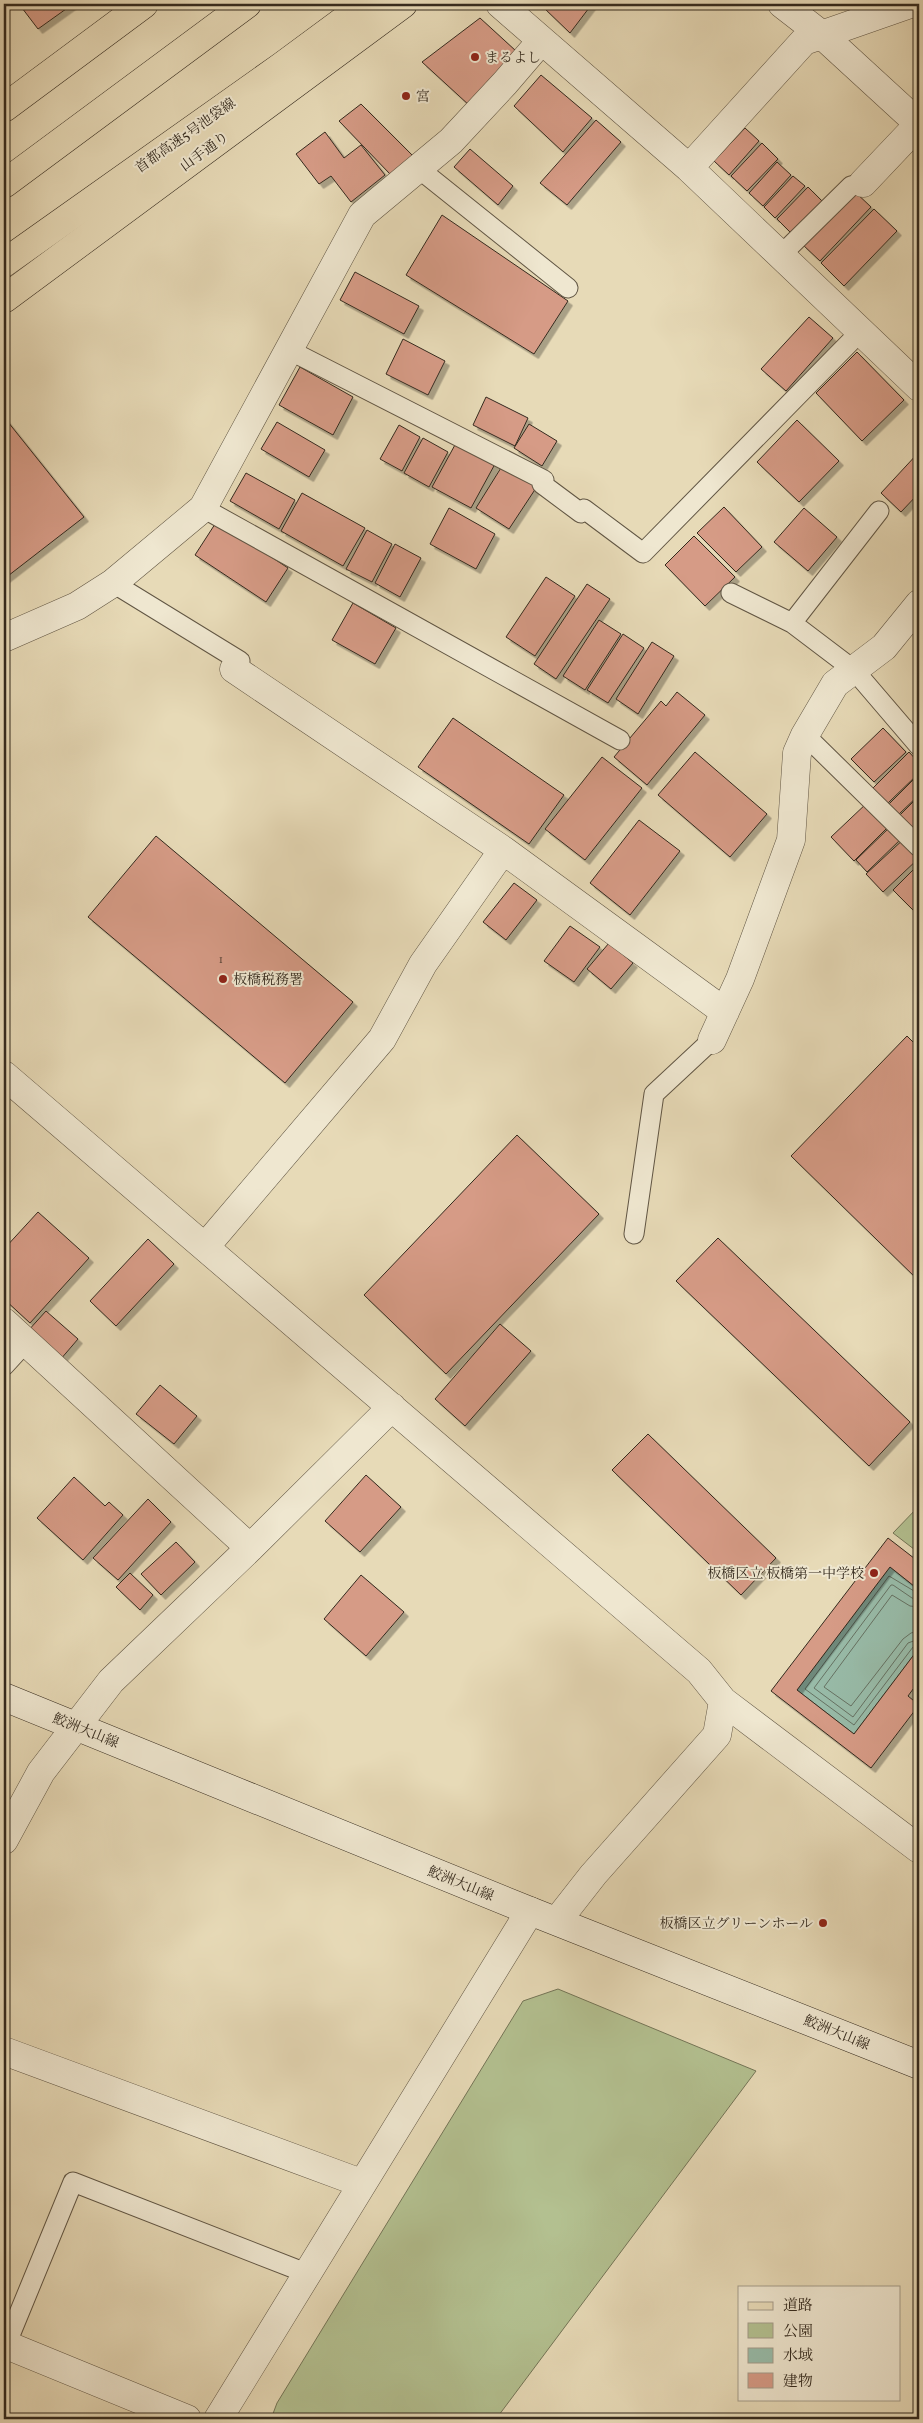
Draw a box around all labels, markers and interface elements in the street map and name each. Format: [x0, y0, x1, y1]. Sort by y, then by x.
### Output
place label: まるよし [485, 49, 541, 68]
marker: まるよし [469, 51, 481, 63]
place label: 宮 [416, 88, 430, 107]
marker: 宮 [400, 90, 412, 102]
street label: 首都高速5号池袋線 [132, 94, 240, 178]
street label: 山手通り [177, 128, 233, 176]
house number: 1 [219, 953, 223, 968]
place label: 板橋税務署 [233, 971, 303, 990]
marker: 板橋税務署 [217, 973, 229, 985]
place label: 板橋区立 板橋第一中学校 [707, 1565, 864, 1584]
marker: 板橋区立 板橋第一中学校 [868, 1567, 880, 1579]
street label: 鮫洲大山線 [49, 1709, 121, 1753]
street label: 鮫洲大山線 [424, 1862, 496, 1906]
place label: 板橋区立グリーンホール [660, 1915, 813, 1934]
marker: 板橋区立グリーンホール [817, 1917, 829, 1929]
street label: 鮫洲大山線 [800, 2011, 872, 2055]
legend [738, 2286, 900, 2400]
text: 道路 [783, 2296, 813, 2317]
text: 公園 [783, 2322, 813, 2343]
text: 水域 [783, 2346, 813, 2367]
text: 建物 [783, 2372, 813, 2393]

